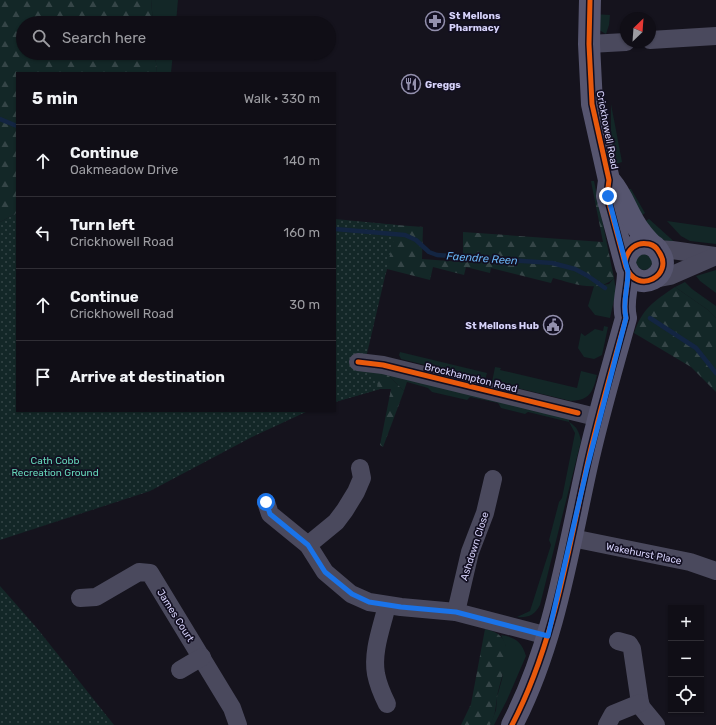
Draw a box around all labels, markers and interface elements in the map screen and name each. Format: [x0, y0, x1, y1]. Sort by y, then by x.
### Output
pharmacy icon: St Mellons Pharmacy [424, 10, 446, 32]
place label: St Mellons Pharmacy [449, 10, 501, 34]
north arrow [620, 12, 656, 48]
search box [16, 16, 336, 60]
icon: search [30, 27, 52, 49]
text: Search here [62, 29, 146, 47]
restaurant icon: Greggs [400, 73, 422, 95]
place label: Greggs [425, 79, 461, 91]
text: 5 min [32, 88, 78, 108]
street label: Crickhowell Road [594, 90, 621, 171]
text: Walk · 330 m [244, 91, 320, 106]
text: Continue [70, 144, 139, 162]
icon: ahead [32, 150, 54, 172]
text: 140 m [283, 153, 320, 168]
text: Oakmeadow Drive [70, 162, 178, 177]
route end [599, 187, 617, 205]
text: Turn left [70, 216, 135, 234]
icon: left [32, 222, 54, 244]
text: 160 m [284, 225, 320, 240]
text: Crickhowell Road [70, 234, 174, 249]
water label: Faendre Reen [446, 250, 518, 267]
text: Continue [70, 288, 139, 306]
icon: ahead [32, 294, 54, 316]
text: 30 m [289, 297, 320, 312]
text: Crickhowell Road [70, 306, 174, 321]
public building icon: St Mellons Hub [542, 314, 564, 336]
place label: St Mellons Hub [465, 320, 539, 332]
street label: Brockhampton Road [423, 361, 518, 395]
icon: arrive [32, 366, 54, 388]
text: Arrive at destination [70, 368, 225, 386]
park label: Cath Cobb Recreation Ground [11, 455, 99, 479]
route start [257, 493, 275, 511]
street label: Ashdown Close [458, 510, 492, 582]
street label: Wakehurst Place [605, 541, 683, 567]
street label: James Court [154, 587, 196, 644]
map controls [668, 605, 704, 713]
button: + [668, 605, 704, 641]
button: − [668, 641, 704, 677]
button: locate [668, 677, 704, 713]

